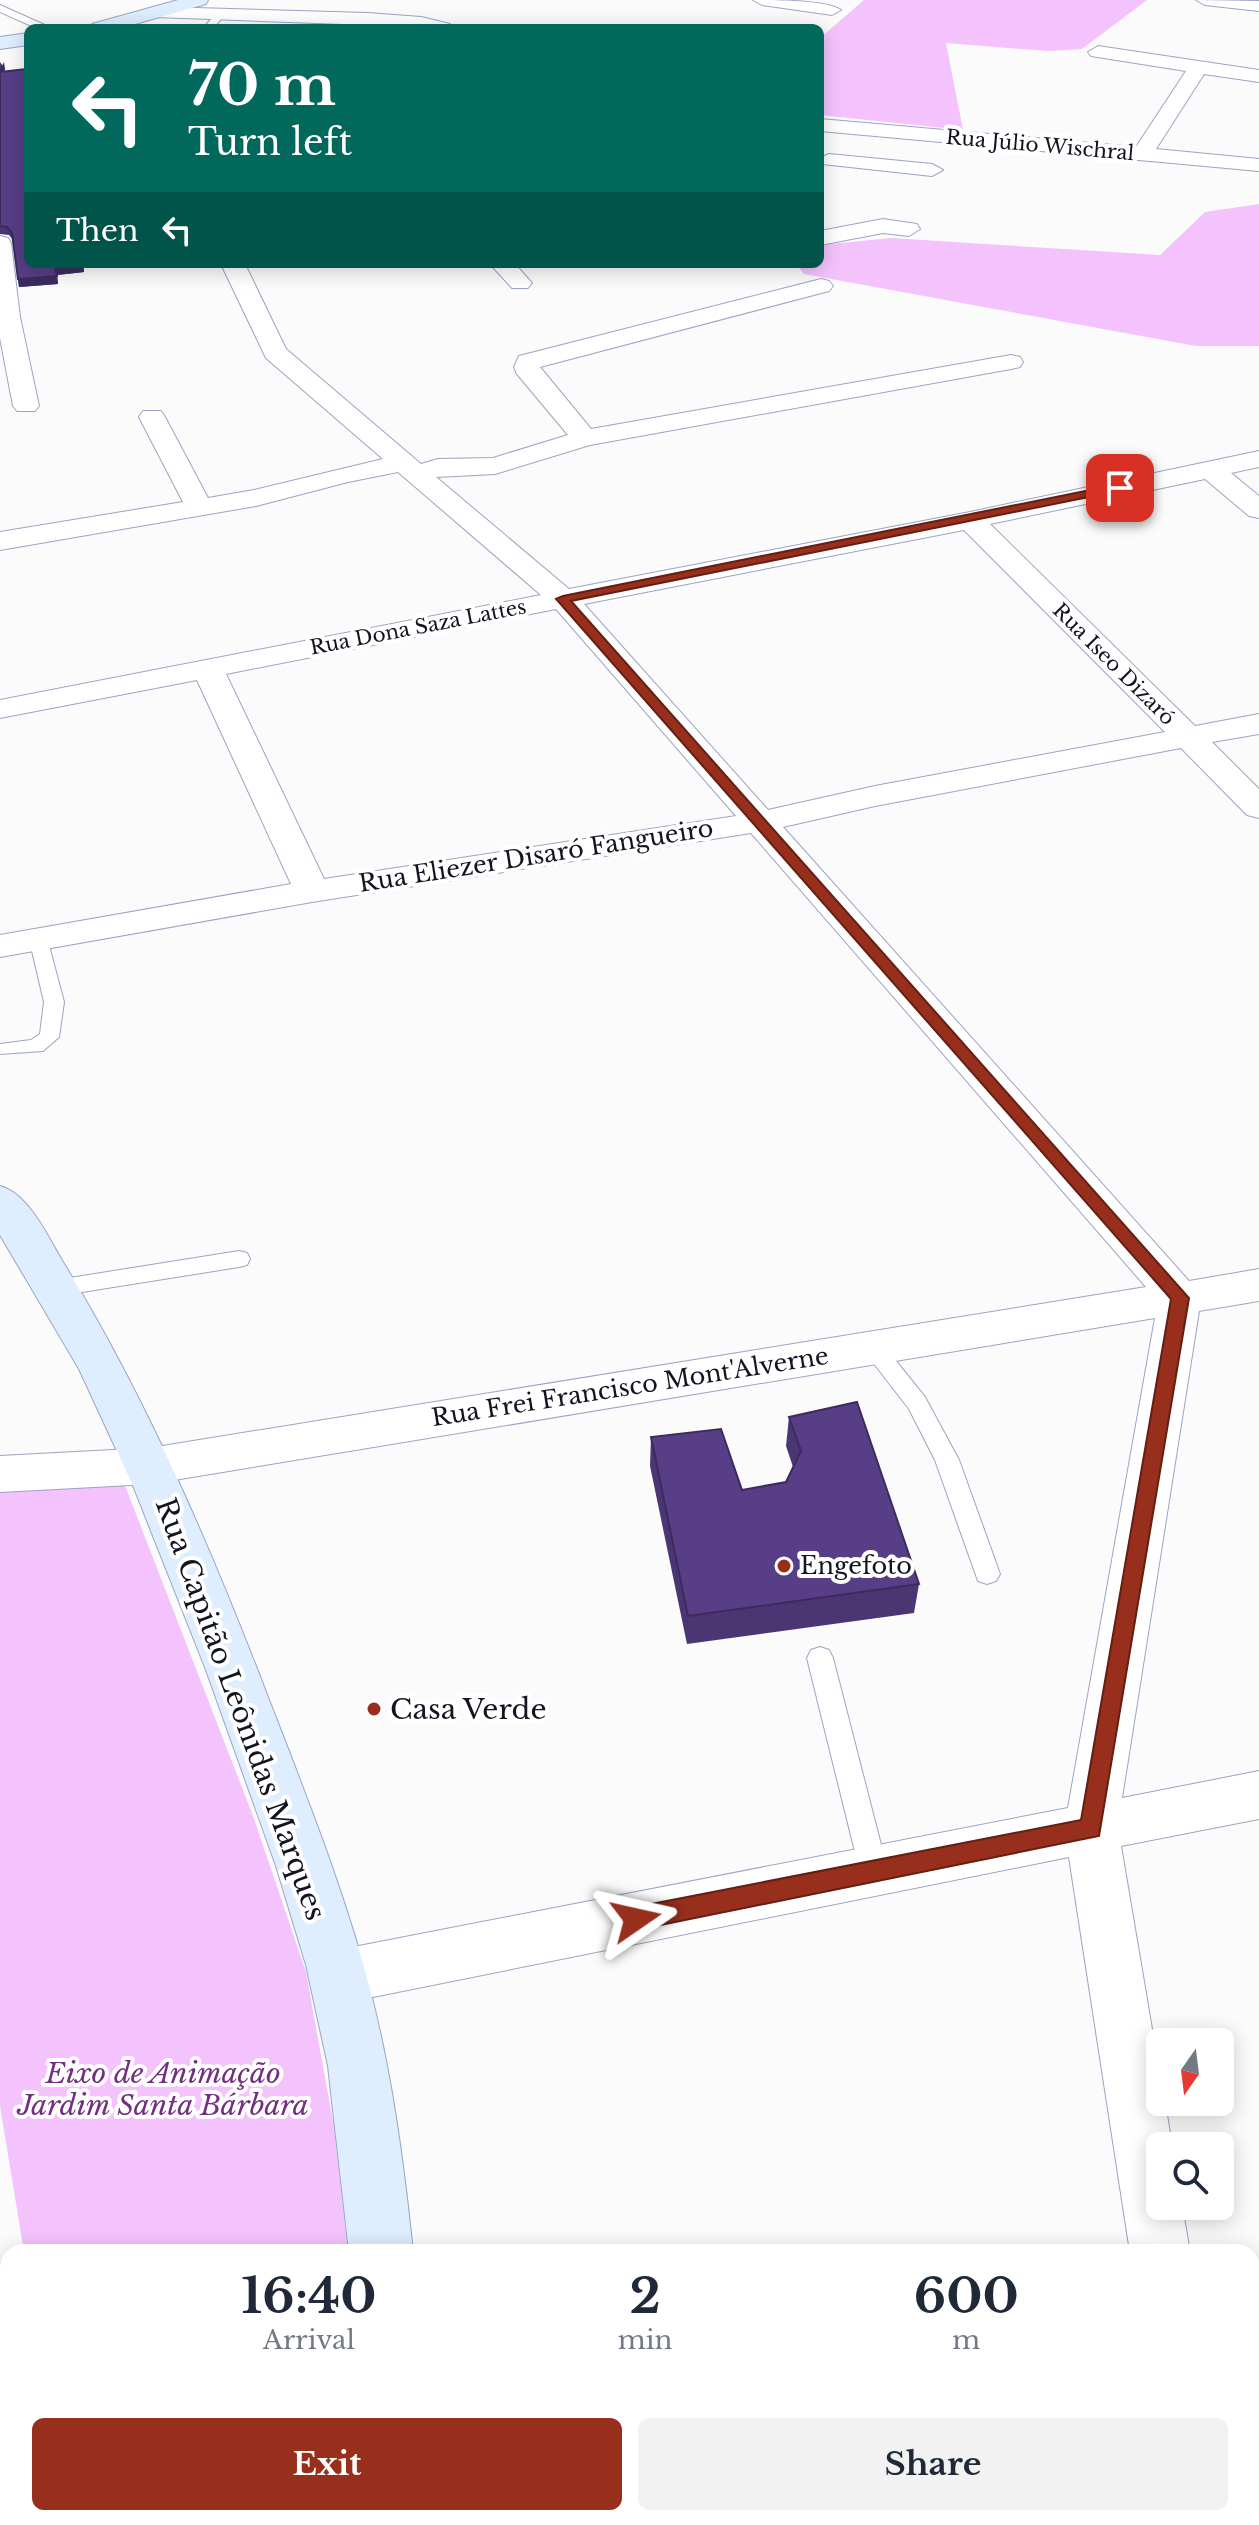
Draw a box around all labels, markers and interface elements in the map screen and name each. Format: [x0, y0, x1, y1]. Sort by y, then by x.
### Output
text: 70 m [188, 51, 336, 120]
icon: left [56, 56, 160, 160]
text: Turn left [188, 120, 352, 165]
street label: Rua Júlio Wischral [945, 125, 1135, 165]
icon: left [155, 208, 199, 252]
text: Then [56, 212, 139, 249]
pin [1086, 454, 1154, 522]
icon: arrive [1098, 466, 1142, 510]
street label: Rua Dona Saza Lattes [308, 594, 528, 660]
street label: Rua Iseo Dizaró [1048, 598, 1180, 730]
street label: Rua Eliezer Disaró Fangueiro [357, 813, 715, 898]
street label: Rua Frei Francisco Mont'Alverne [429, 1341, 830, 1432]
street label: Rua Capitão Leônidas Marques [148, 1493, 333, 1925]
place label: Engefoto [800, 1551, 912, 1580]
marker: Engefoto [775, 1557, 793, 1575]
place label: Casa Verde [390, 1692, 546, 1727]
marker: Casa Verde [365, 1700, 383, 1718]
position arrow [594, 1877, 678, 1961]
north arrow [1146, 2028, 1234, 2116]
map controls [1146, 2028, 1234, 2220]
park label: Eixo de Animação Jardim Santa Bárbara [16, 2056, 309, 2123]
button: search [1146, 2132, 1234, 2220]
text: 16:40 [241, 2266, 376, 2326]
text: 2 [629, 2266, 661, 2326]
text: 600 [914, 2266, 1019, 2326]
text: Arrival [263, 2324, 355, 2356]
text: min [618, 2324, 672, 2356]
text: m [952, 2324, 980, 2356]
button: Exit [32, 2418, 622, 2510]
button: Share [638, 2418, 1228, 2510]

